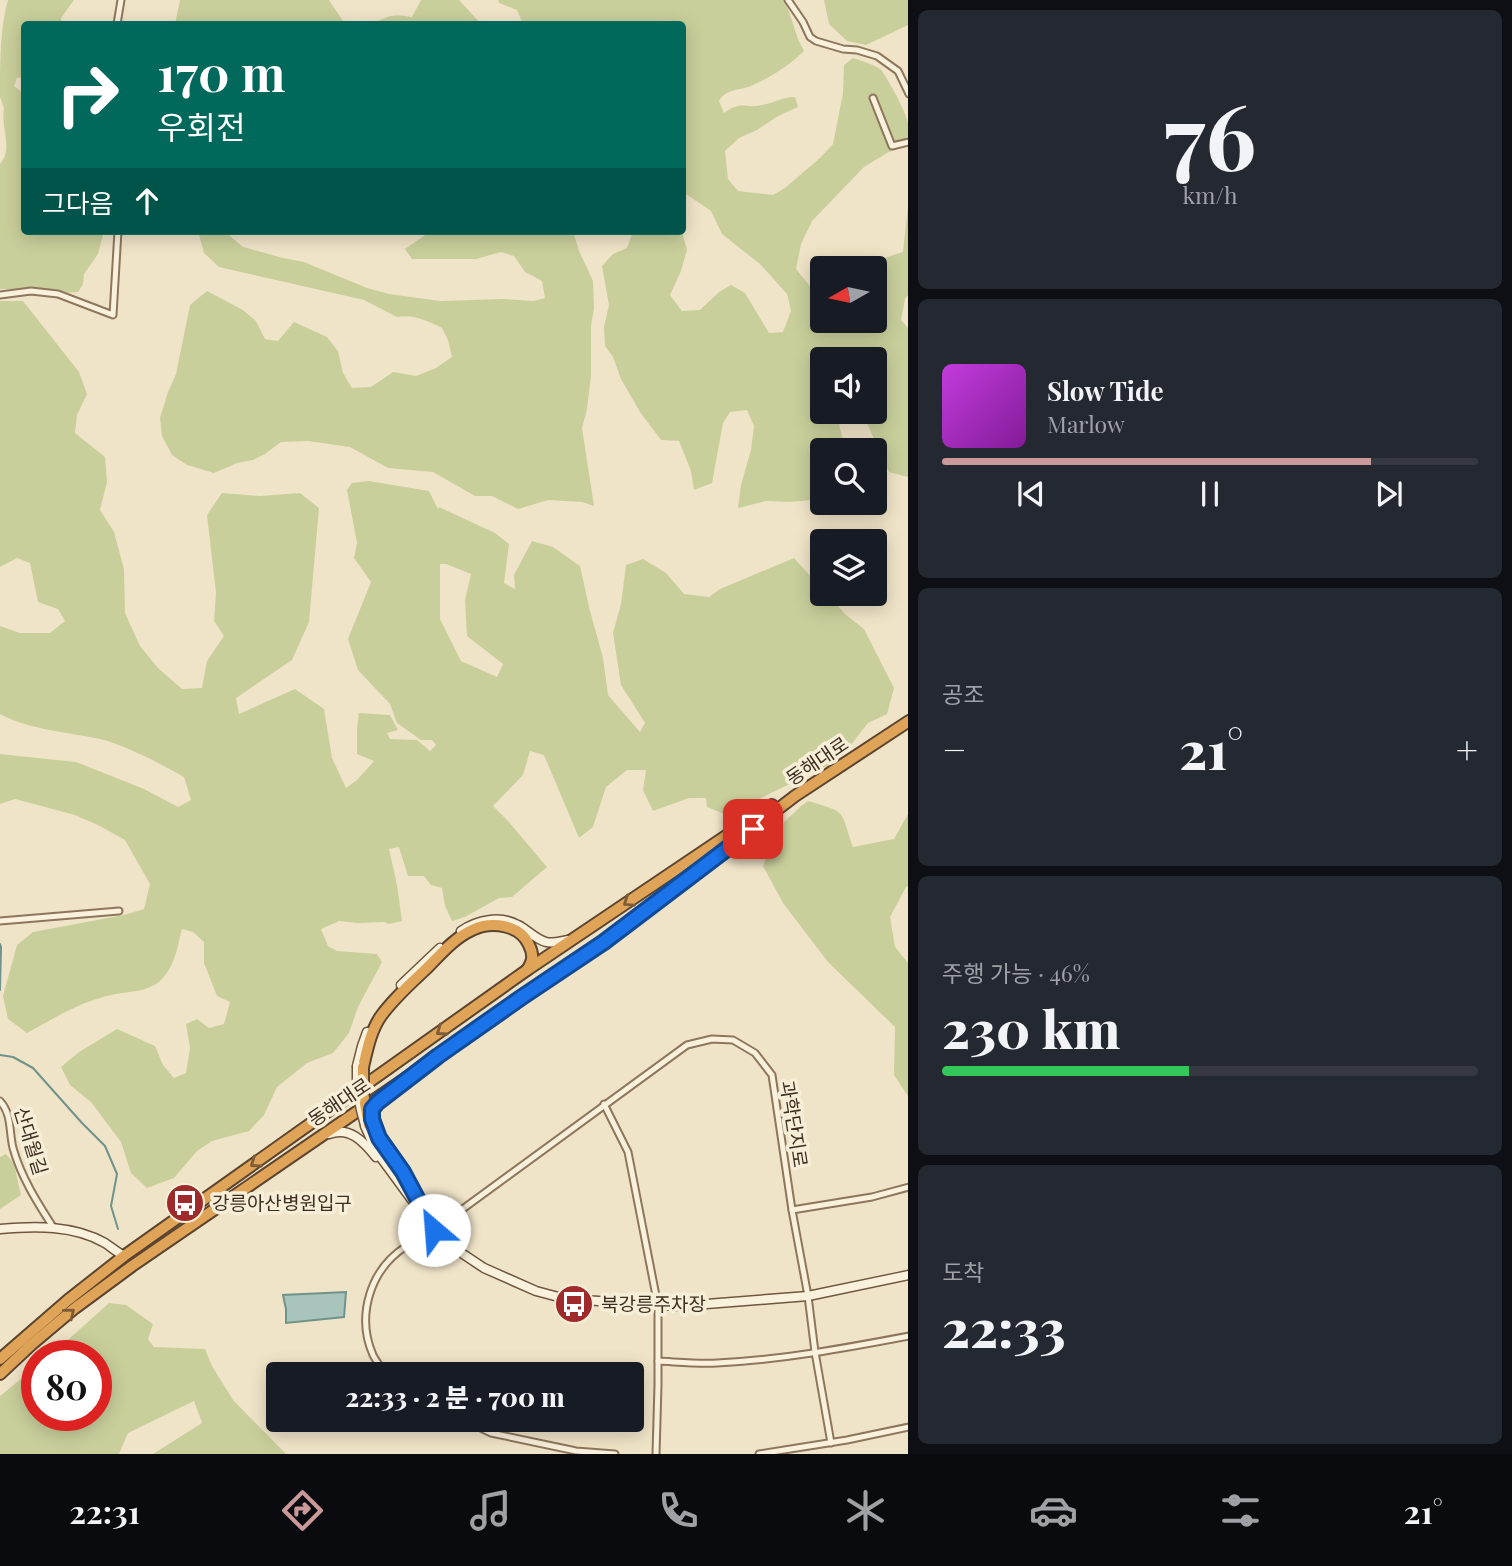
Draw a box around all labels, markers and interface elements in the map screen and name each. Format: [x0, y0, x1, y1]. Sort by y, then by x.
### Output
text: 170 m [157, 39, 285, 104]
icon: right [42, 49, 133, 140]
text: 76 [1164, 73, 1256, 194]
text: 우회전 [157, 104, 245, 147]
text: km/h [1182, 179, 1238, 210]
icon: ahead [128, 182, 166, 220]
text: 그다음 [42, 185, 114, 220]
north arrow [810, 256, 887, 332]
map controls [810, 256, 887, 606]
button: sound [810, 347, 887, 424]
text: Slow Tide [1047, 373, 1164, 408]
text: Marlow [1047, 408, 1125, 439]
button: search [810, 438, 887, 515]
icon: previous [1012, 475, 1050, 513]
icon: pause [1191, 475, 1229, 513]
icon: next [1370, 475, 1408, 513]
button: layers [810, 529, 887, 606]
text: 공조 [942, 678, 984, 709]
text: 21° [1179, 714, 1243, 783]
text: − [942, 723, 967, 774]
text: + [1456, 723, 1478, 774]
street label: 동해대로 [780, 730, 853, 790]
pin [723, 799, 783, 859]
icon: arrive [734, 810, 772, 848]
one-way arrow [623, 894, 636, 907]
text: 주행 가능 · 46% [942, 957, 1090, 988]
text: 230 km [942, 993, 1120, 1062]
one-way arrow [436, 1023, 448, 1035]
street label: 동해대로 [302, 1071, 375, 1131]
street label: 과학단지로 [775, 1079, 815, 1169]
street label: 산대월길 [9, 1103, 55, 1178]
one-way arrow [250, 1155, 263, 1167]
bus stop icon: 강릉아산병원입구 [164, 1182, 206, 1224]
place label: 강릉아산병원입구 [212, 1189, 352, 1215]
position arrow [397, 1193, 471, 1267]
text: 도착 [942, 1256, 984, 1287]
bus stop icon: 북강릉주차장 [553, 1283, 595, 1325]
place label: 북강릉주차장 [601, 1290, 706, 1316]
text: 22:33 [942, 1292, 1065, 1361]
one-way arrow [61, 1309, 74, 1321]
speed limit sign: 80 [21, 1340, 112, 1431]
text: 22:33 · 2 분 · 700 m [345, 1379, 565, 1414]
icon: directions [278, 1486, 327, 1535]
icon: music [466, 1486, 515, 1535]
icon: phone [654, 1486, 703, 1535]
icon: climate [841, 1486, 890, 1535]
icon: car [1029, 1486, 1078, 1535]
icon: filters [1216, 1486, 1265, 1535]
text: 22:31 [69, 1489, 140, 1532]
text: 21° [1404, 1489, 1443, 1532]

